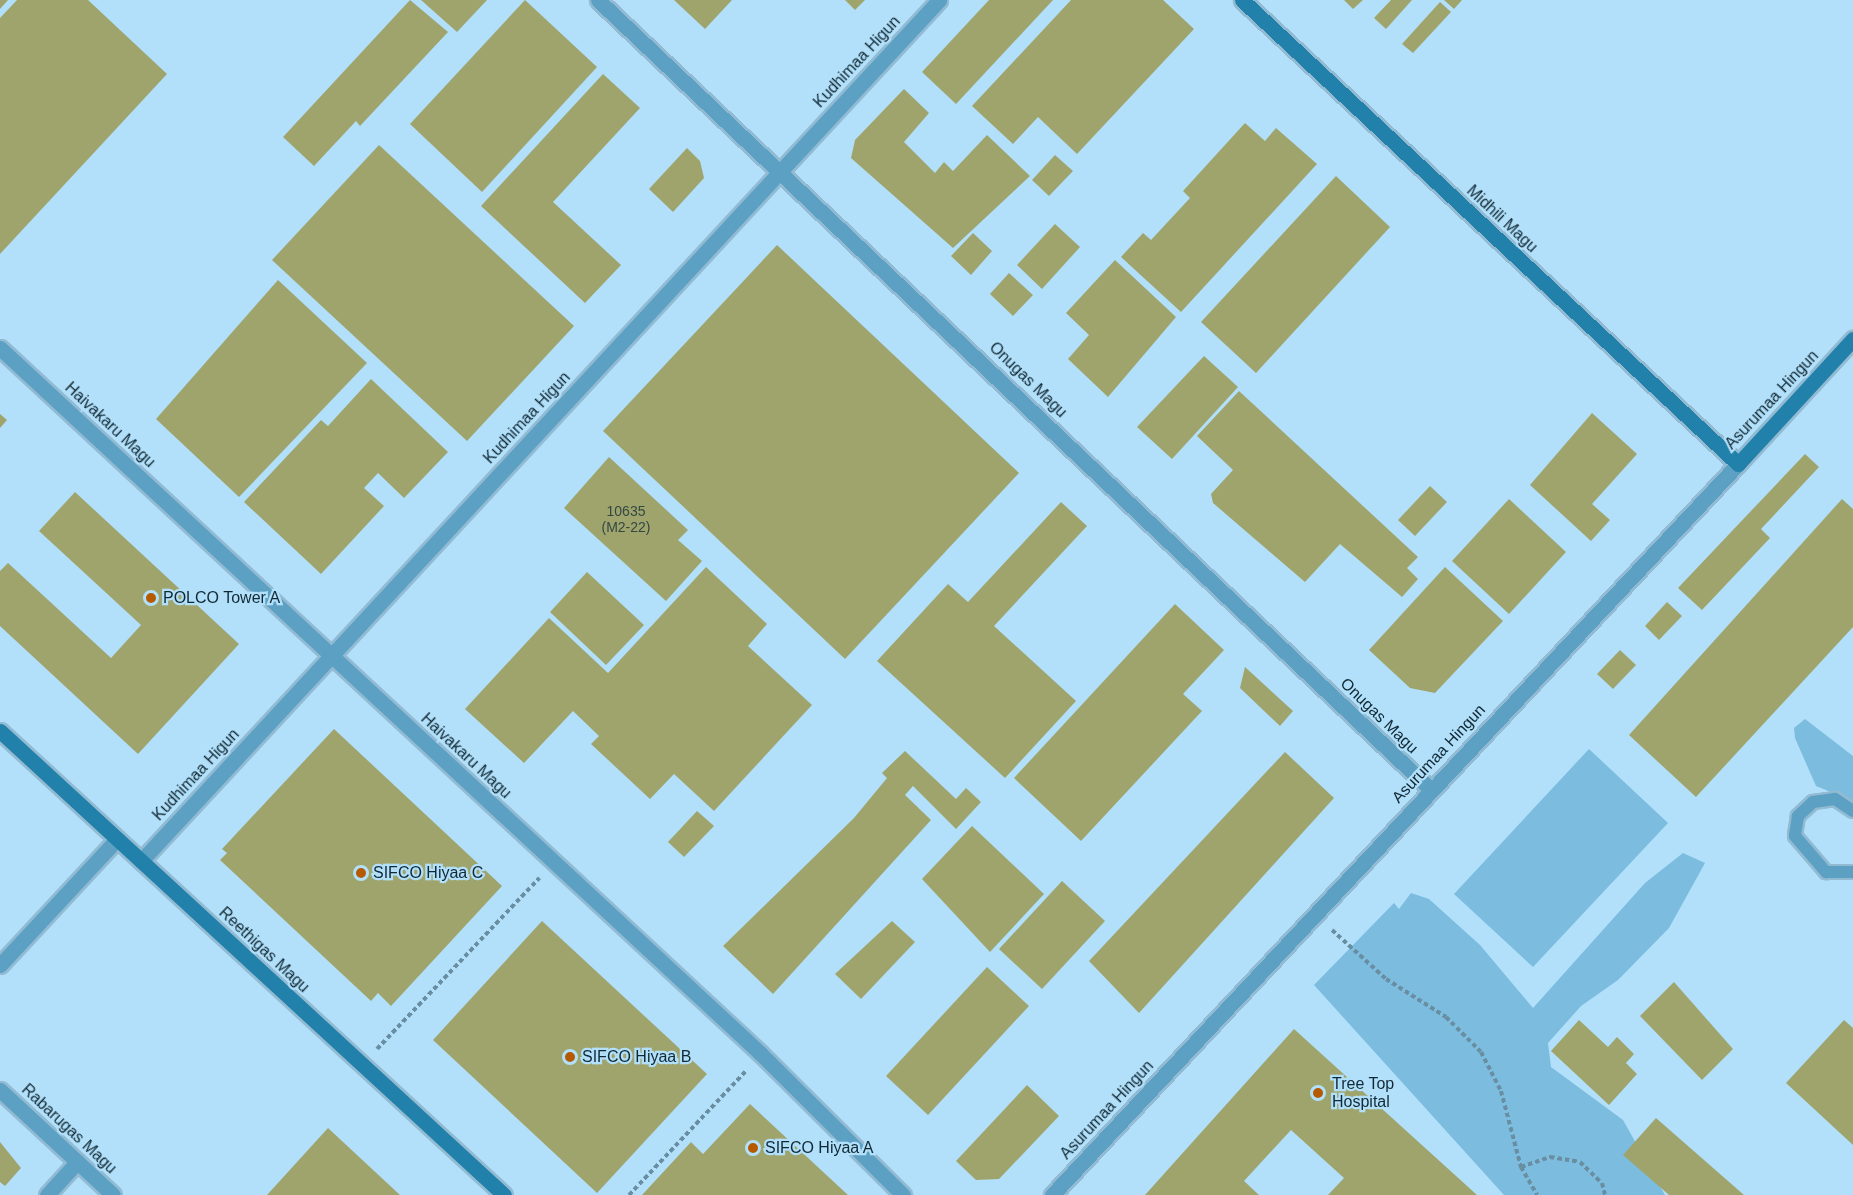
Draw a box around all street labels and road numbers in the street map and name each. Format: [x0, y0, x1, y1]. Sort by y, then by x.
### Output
street label: Kudhimaa Higun [810, 12, 904, 112]
street label: Midhili Magu [1463, 181, 1541, 257]
street label: Onugas Magu [985, 338, 1071, 422]
street label: Asurumaa Hingun [1721, 347, 1823, 453]
street label: Kudhimaa Higun [480, 368, 574, 468]
street label: Haivakaru Magu [61, 378, 159, 472]
street label: Onugas Magu [1336, 674, 1422, 758]
street label: Asurumaa Hingun [1388, 701, 1490, 807]
street label: Haivakaru Magu [417, 709, 515, 803]
street label: Kudhimaa Higun [149, 725, 243, 825]
street label: Reethigas Magu [215, 903, 313, 997]
street label: Asurumaa Hingun [1056, 1057, 1158, 1163]
street label: Rabarugas Magu [18, 1080, 120, 1178]

